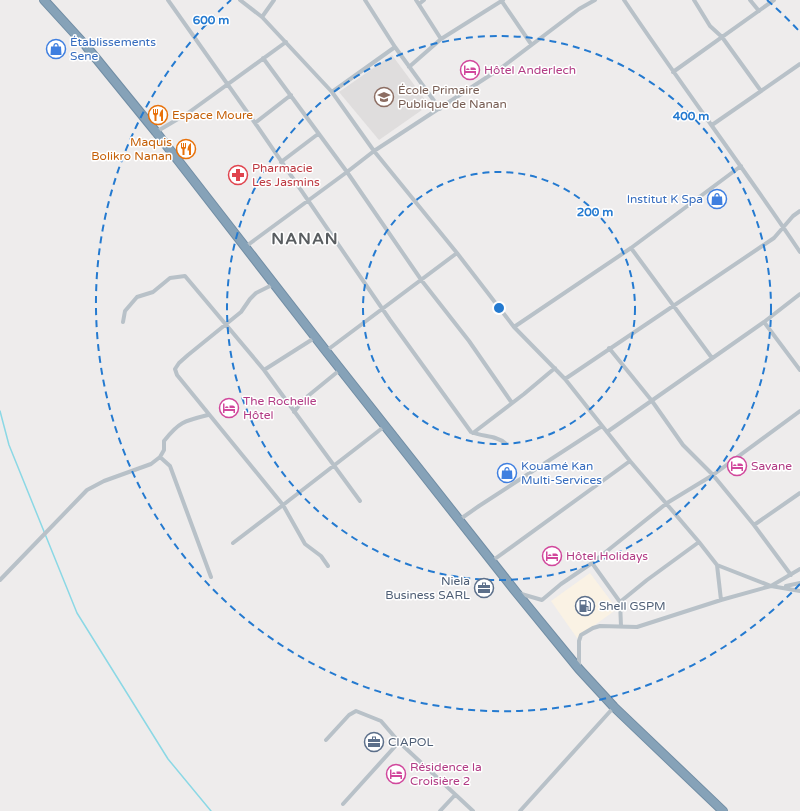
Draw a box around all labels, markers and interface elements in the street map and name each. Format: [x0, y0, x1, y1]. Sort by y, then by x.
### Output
text: 600 m [193, 13, 229, 27]
place label: Établissements Sene [70, 35, 156, 63]
shop icon: Établissements Sene [45, 38, 67, 60]
hotel icon: Hôtel Anderlech [459, 59, 481, 81]
place label: Hôtel Anderlech [484, 63, 576, 77]
place label: École Primaire Publique de Nanan [398, 83, 507, 111]
school or university icon: École Primaire Publique de Nanan [373, 86, 395, 108]
restaurant icon: Espace Moure [147, 104, 169, 126]
place label: Espace Moure [172, 108, 253, 122]
text: 400 m [673, 109, 709, 123]
place label: Maquis Bolikro Nanan [91, 135, 172, 163]
restaurant icon: Maquis Bolikro Nanan [175, 138, 197, 160]
place label: Pharmacie Les Jasmins [252, 161, 320, 189]
pharmacy icon: Pharmacie Les Jasmins [227, 164, 249, 186]
shop icon: Institut K Spa [706, 188, 728, 210]
place label: Institut K Spa [627, 192, 703, 206]
text: 200 m [577, 205, 613, 219]
district label: NANAN [271, 229, 339, 249]
centre of rings [492, 301, 506, 315]
place label: The Rochelle Hôtel [243, 394, 317, 422]
hotel icon: The Rochelle Hôtel [218, 397, 240, 419]
hotel icon: Savane [726, 455, 748, 477]
place label: Kouamé Kan Multi-Services [521, 459, 602, 487]
place label: Savane [751, 459, 792, 473]
shop icon: Kouamé Kan Multi-Services [496, 462, 518, 484]
hotel icon: Hôtel Holidays [541, 545, 563, 567]
place label: Hôtel Holidays [566, 549, 648, 563]
place label: Niela Business SARL [385, 574, 470, 602]
office icon: Niela Business SARL [473, 577, 495, 599]
fuel station icon: Shell GSPM [574, 595, 596, 617]
place label: Shell GSPM [599, 599, 666, 613]
office icon: CIAPOL [363, 731, 385, 753]
place label: CIAPOL [388, 735, 434, 749]
place label: Résidence la Croisière 2 [410, 760, 482, 788]
hotel icon: Résidence la Croisière 2 [385, 763, 407, 785]

